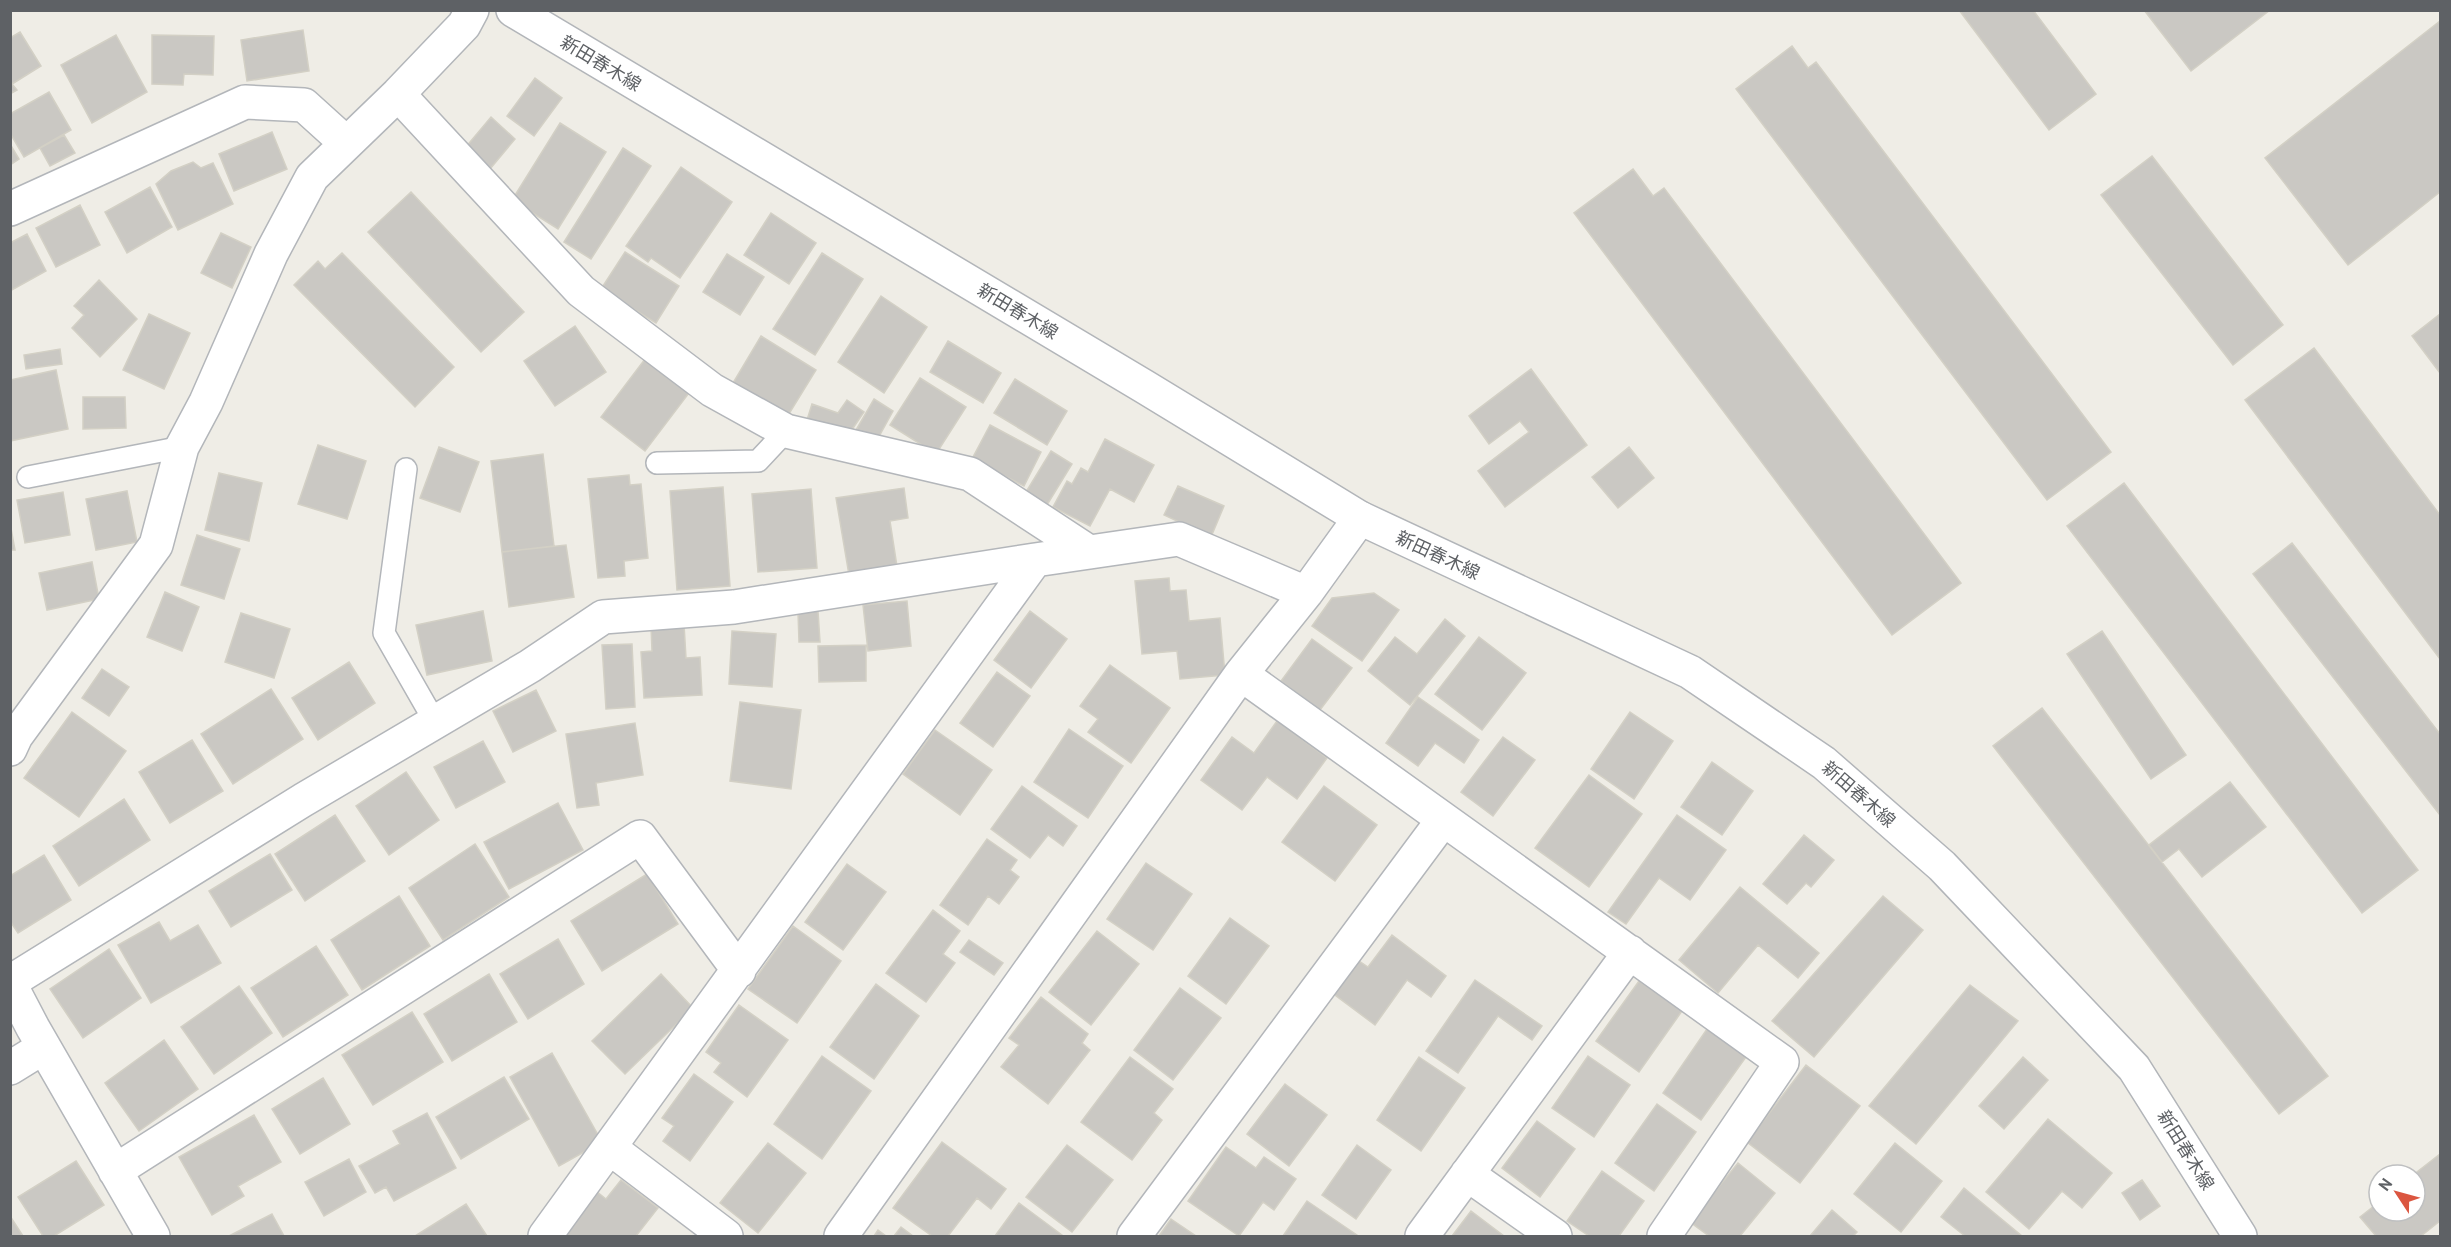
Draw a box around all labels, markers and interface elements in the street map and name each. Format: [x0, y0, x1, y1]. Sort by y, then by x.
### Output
street label: 新田春木線 [557, 30, 645, 96]
street label: 新田春木線 [974, 278, 1062, 344]
street label: 新田春木線 [1392, 526, 1484, 584]
street label: 新田春木線 [1817, 756, 1901, 832]
street label: 新田春木線 [2152, 1106, 2220, 1194]
north arrow [2367, 1163, 2427, 1223]
text: N [2374, 1174, 2396, 1194]

